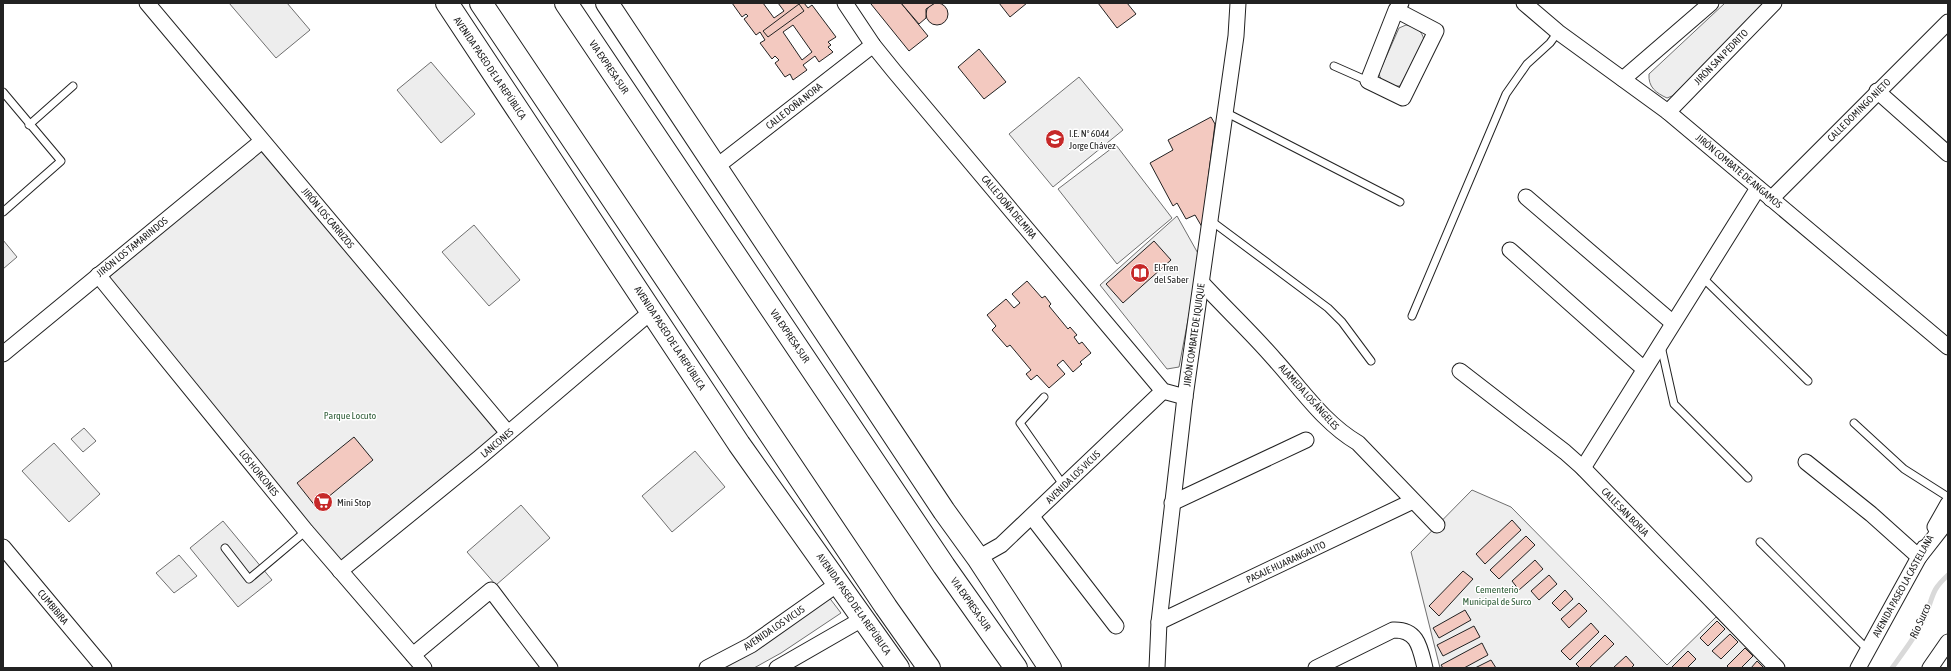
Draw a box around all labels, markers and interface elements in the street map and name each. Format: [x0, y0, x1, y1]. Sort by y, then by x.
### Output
street label: AVENIDA PASEO DE LA REPÚBLICA [452, 15, 529, 121]
street label: JIRÓN SAN PEDRITO [1692, 27, 1750, 87]
street label: VIA EXPRESA SUR [587, 38, 631, 96]
street label: CALLE DOMINGO NIETO [1825, 76, 1893, 144]
street label: CALLE DOÑA NORA [764, 81, 824, 131]
school or university icon: I.E. N° 6044 Jorge Chávez [1044, 128, 1066, 150]
place label: I.E. N° 6044 Jorge Chávez [1069, 128, 1116, 151]
street label: JIRÓN COMBATE DE ANGAMOS [1694, 132, 1784, 210]
street label: CALLE DOÑA DELMIRA [979, 173, 1039, 241]
street label: JIRÓN LOS CARRIZOS [300, 186, 356, 250]
street label: JIRÓN LOS TAMARINDOS [94, 215, 170, 279]
library icon: El Tren del Saber [1129, 262, 1151, 284]
place label: El Tren del Saber [1154, 262, 1189, 285]
street label: JIRÓN COMBATE DE IQUIQUE [1181, 282, 1207, 387]
street label: AVENIDA PASEO DE LA REPÚBLICA [632, 284, 708, 392]
street label: VIA EXPRESA SUR [768, 307, 812, 365]
street label: ALAMEDA LOS ÁNGELES [1277, 362, 1341, 432]
park label: Parque Locuto [324, 410, 376, 421]
street label: LANCONES [478, 426, 516, 460]
street label: LOS HORCONES [237, 448, 281, 498]
street label: AVENIDA LOS VICUS [1044, 448, 1102, 506]
street label: CALLE SAN BORJA [1599, 486, 1651, 538]
supermarket icon: Mini Stop [312, 491, 334, 513]
place label: Mini Stop [337, 497, 371, 508]
street label: AVENIDA PASEO LA CASTELLANA [1870, 533, 1936, 639]
street label: PASAJE HUARANGALITO [1245, 539, 1328, 585]
street label: AVENIDA PASEO DE LA REPÚBLICA [815, 551, 893, 657]
street label: VIA EXPRESA SUR [949, 575, 993, 633]
park label: Cementerio Municipal de Surco [1462, 584, 1532, 607]
street label: CUMBIBIRA [35, 588, 71, 627]
water label: Río Surco [1907, 602, 1933, 640]
street label: AVENIDA LOS VICUS [741, 604, 807, 652]

